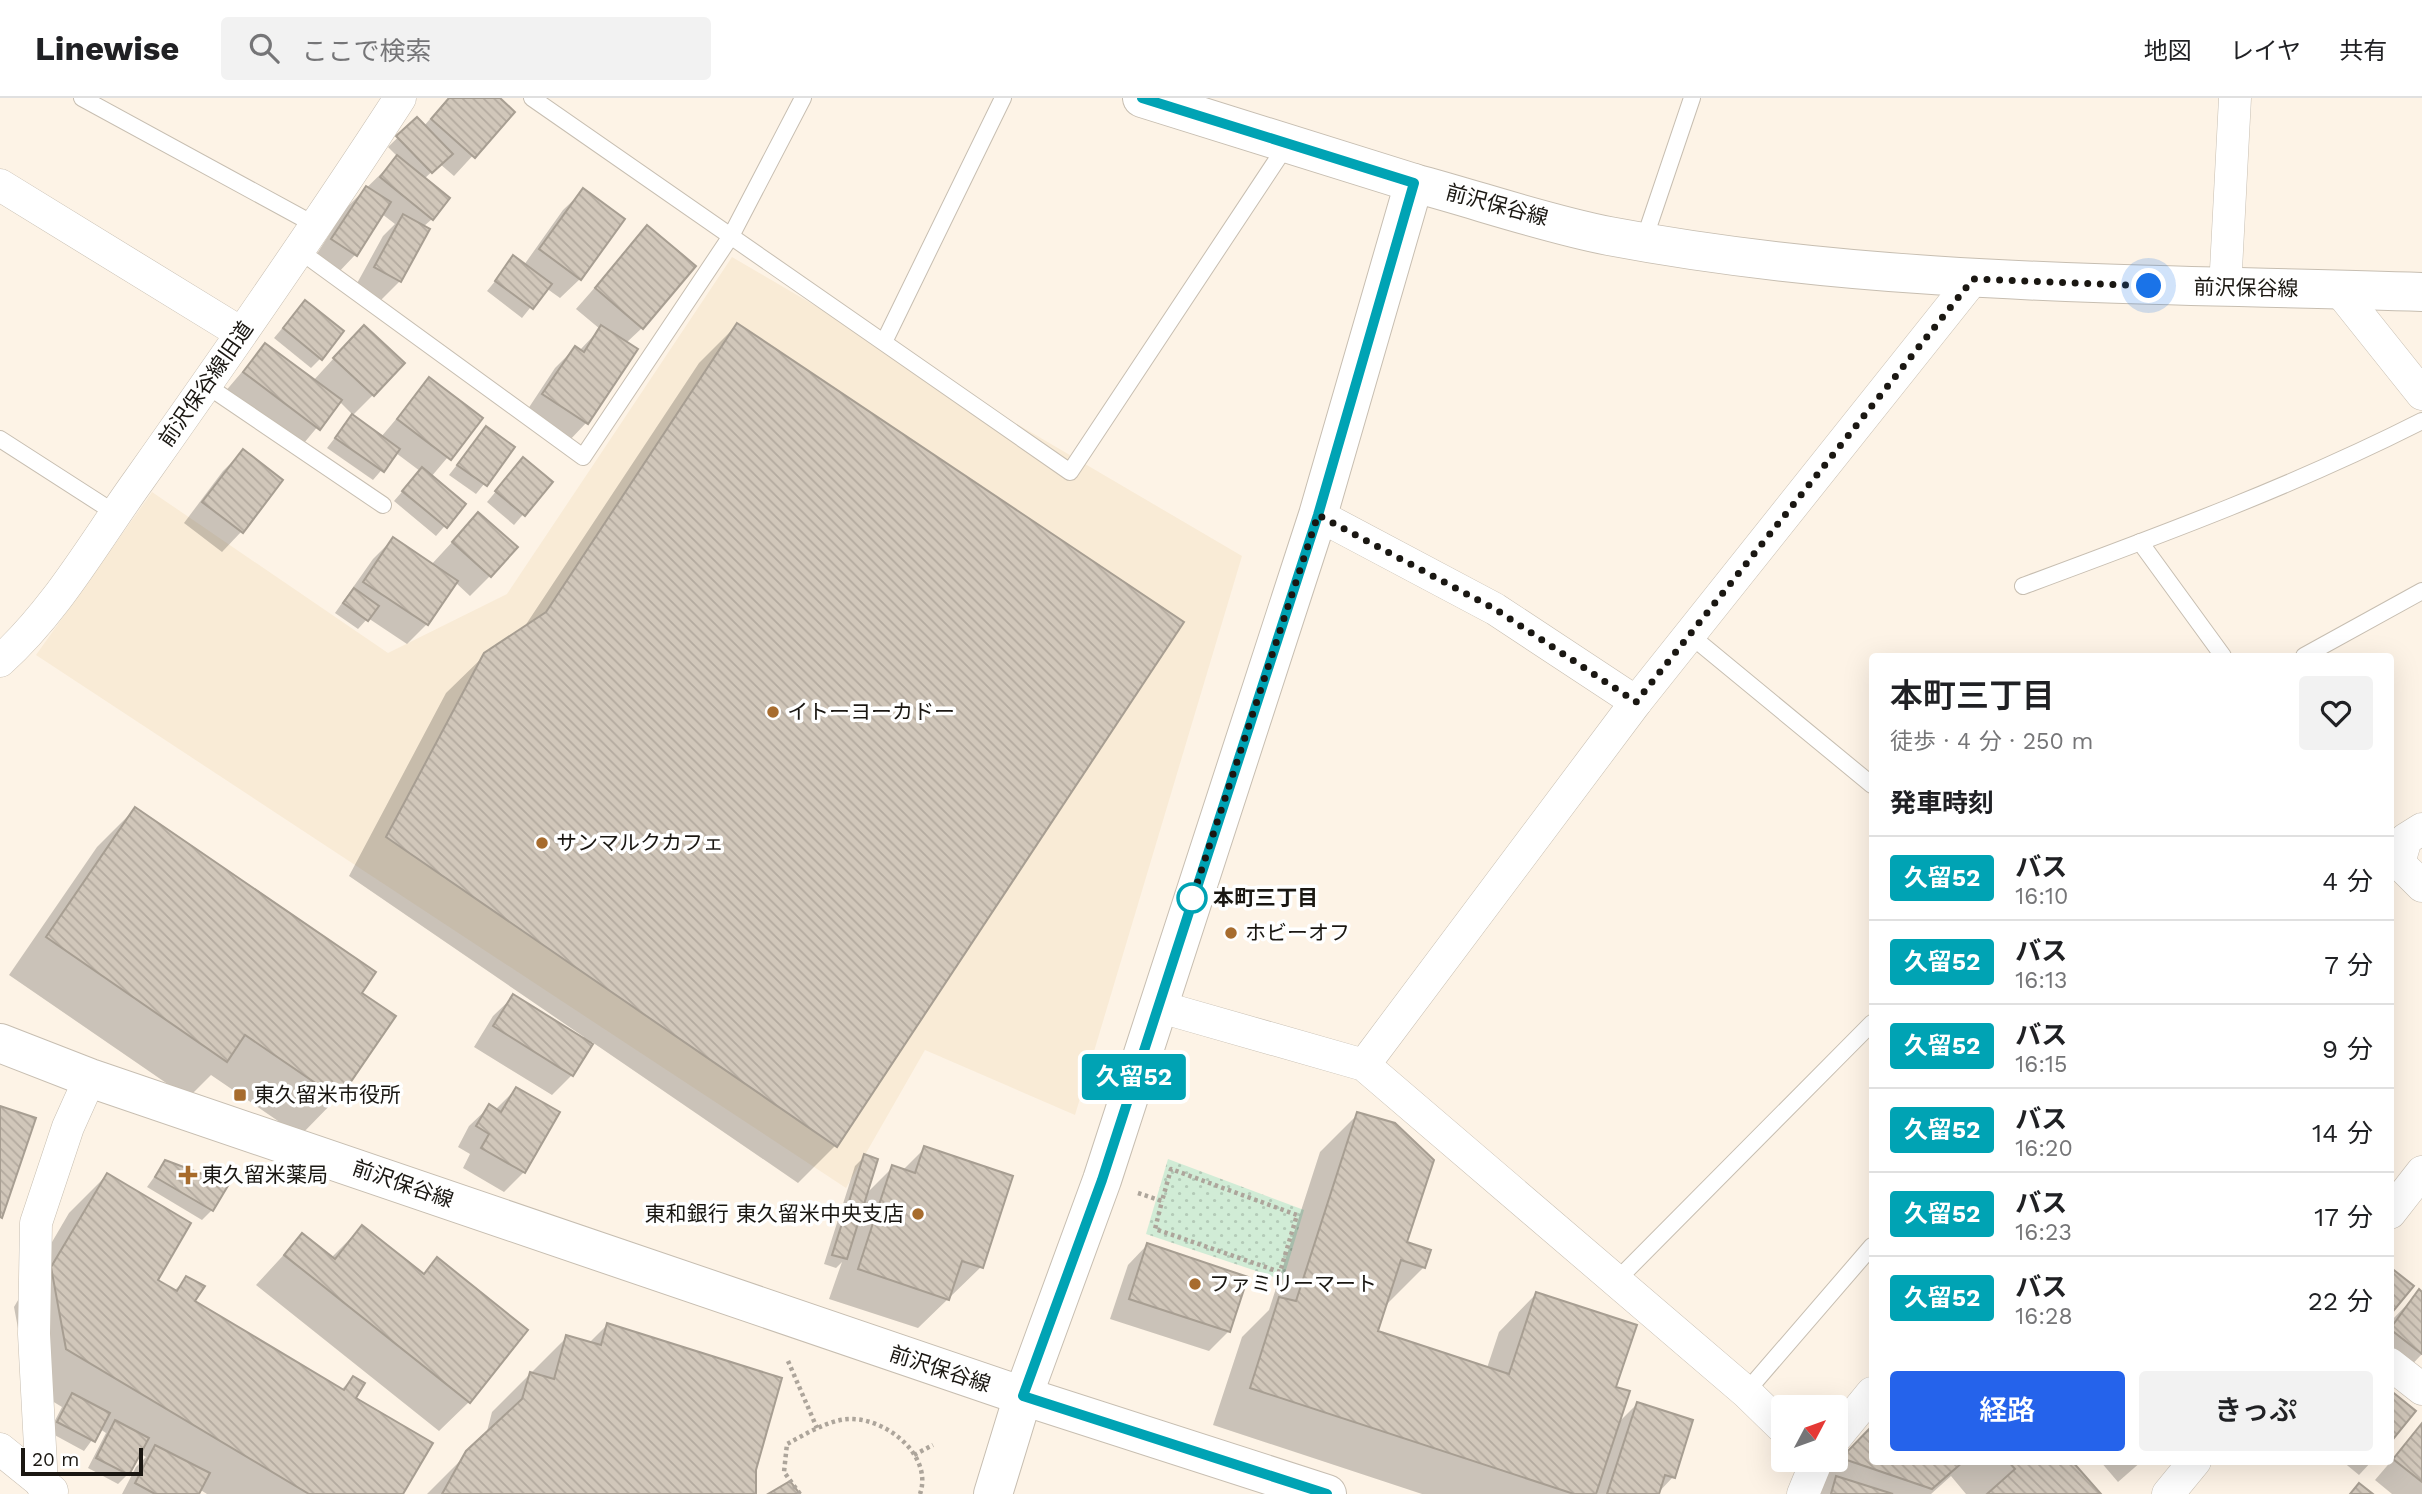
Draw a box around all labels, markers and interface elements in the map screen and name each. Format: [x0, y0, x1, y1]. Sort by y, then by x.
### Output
search box [221, 17, 711, 80]
text: Linewise [35, 29, 179, 68]
icon: search [245, 29, 283, 67]
text: ここで検索 [301, 36, 431, 66]
text: 地図 [2144, 37, 2192, 65]
text: レイヤ [2230, 37, 2301, 65]
text: 共有 [2339, 37, 2387, 65]
street label: 前沢保谷線 [1443, 179, 1551, 230]
your location [2131, 268, 2166, 303]
street label: 前沢保谷線 [2193, 274, 2299, 301]
street label: 前沢保谷線旧道 [153, 316, 258, 451]
text: 本町三丁目 [1890, 676, 2055, 715]
button: heart [2299, 676, 2373, 750]
place label: イトーヨーカドー [787, 699, 955, 724]
marker: イトーヨーカドー [765, 704, 781, 720]
text: 徒歩 · 4 分 · 250 m [1890, 728, 2094, 755]
text: 発車時刻 [1890, 788, 1994, 818]
place label: サンマルクカフェ [556, 830, 724, 855]
marker: サンマルクカフェ [534, 835, 550, 851]
text: バス [2015, 852, 2067, 882]
text: 久留52 [1904, 864, 1980, 892]
text: 4 分 [2322, 866, 2373, 896]
marker: 本町三丁目 [1177, 883, 1207, 913]
text: 16:10 [2015, 883, 2068, 910]
place label: 本町三丁目 [1213, 885, 1318, 910]
place label: ホビーオフ [1245, 920, 1350, 945]
marker: ホビーオフ [1223, 925, 1239, 941]
text: バス [2015, 936, 2067, 966]
text: 久留52 [1904, 948, 1980, 976]
text: 7 分 [2324, 950, 2373, 980]
text: 16:13 [2015, 967, 2067, 994]
text: バス [2015, 1020, 2067, 1050]
text: 久留52 [1904, 1032, 1980, 1060]
text: 9 分 [2322, 1034, 2373, 1064]
text: 16:15 [2015, 1051, 2067, 1078]
line badge: 久留52 [1085, 1054, 1183, 1100]
text: 久留52 [1096, 1063, 1172, 1091]
place label: 東久留米市役所 [254, 1082, 401, 1107]
marker: 東久留米市役所 [232, 1087, 248, 1103]
text: バス [2015, 1104, 2067, 1134]
text: 久留52 [1904, 1116, 1980, 1144]
text: 14 分 [2312, 1118, 2373, 1148]
text: 16:20 [2015, 1135, 2073, 1162]
street label: 前沢保谷線 [349, 1155, 457, 1212]
place label: 東久留米薬局 [202, 1162, 328, 1187]
marker: 東久留米薬局 [180, 1167, 196, 1183]
text: バス [2015, 1188, 2067, 1218]
text: 久留52 [1904, 1200, 1980, 1228]
place label: 東和銀行 東久留米中央支店 [645, 1201, 904, 1226]
text: 17 分 [2314, 1202, 2373, 1232]
marker: 東和銀行 東久留米中央支店 [910, 1206, 926, 1222]
text: 16:23 [2015, 1219, 2072, 1246]
place label: ファミリーマート [1209, 1271, 1377, 1296]
text: バス [2015, 1272, 2067, 1302]
marker: ファミリーマート [1187, 1276, 1203, 1292]
text: 久留52 [1904, 1284, 1980, 1312]
text: 22 分 [2308, 1286, 2373, 1316]
text: 16:28 [2015, 1303, 2073, 1330]
street label: 前沢保谷線 [886, 1340, 994, 1397]
button: 経路 [1890, 1371, 2125, 1451]
button: きっぷ [2139, 1371, 2373, 1451]
north arrow [1771, 1395, 1848, 1472]
map controls [1771, 1395, 1848, 1472]
scale bar [21, 1445, 144, 1477]
text: 20 m [32, 1448, 79, 1471]

